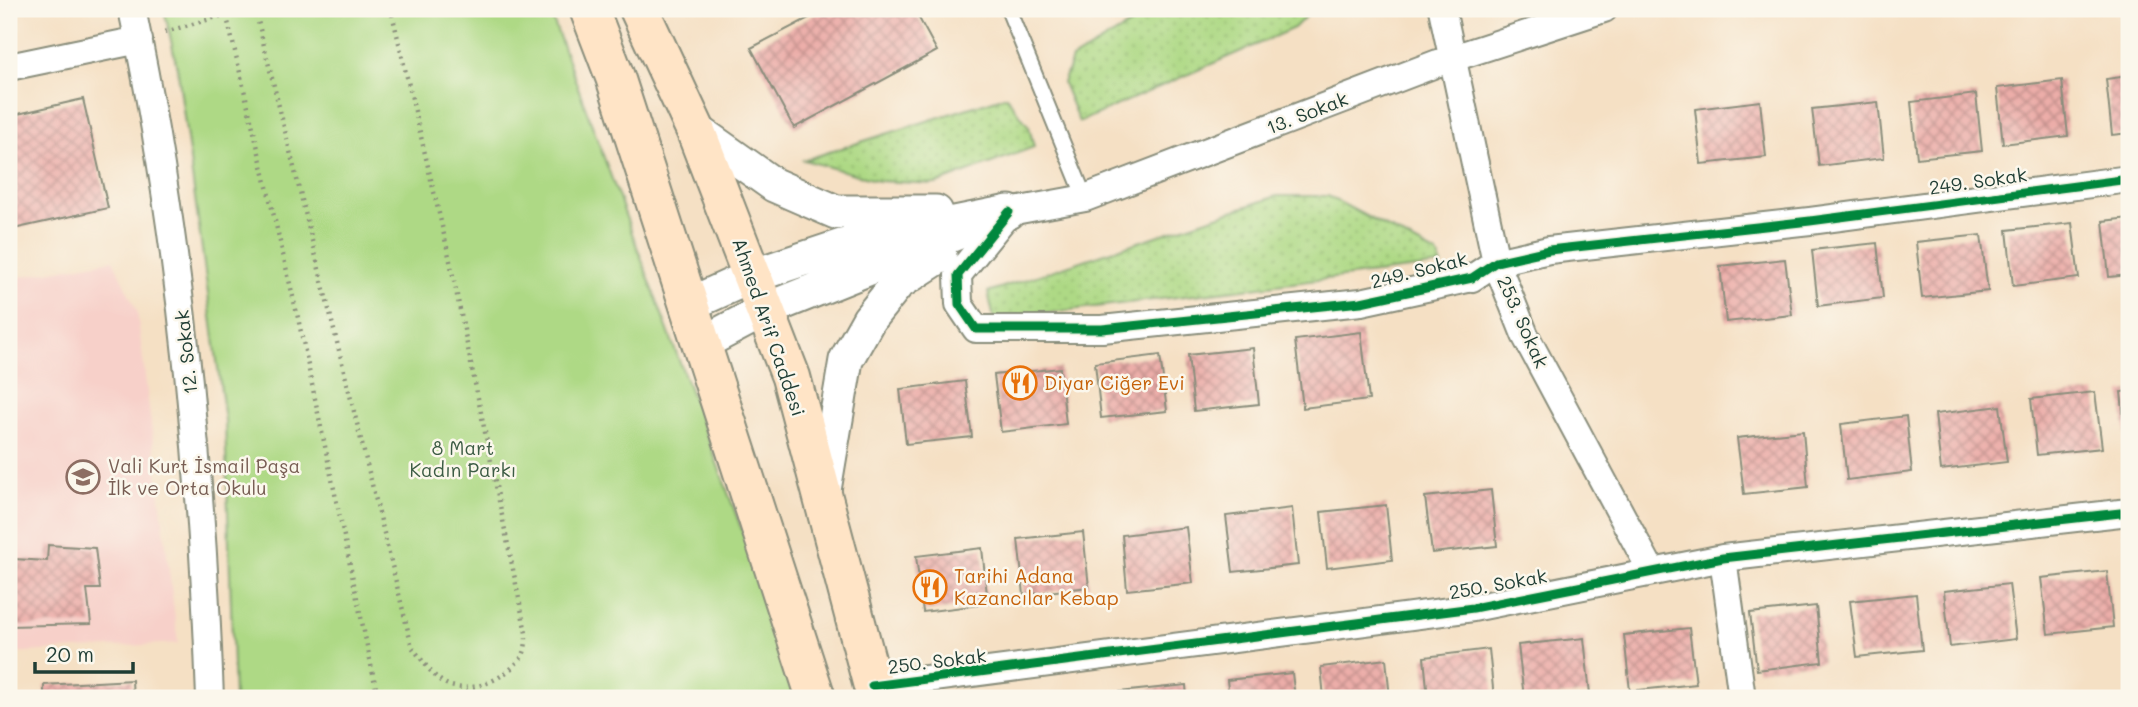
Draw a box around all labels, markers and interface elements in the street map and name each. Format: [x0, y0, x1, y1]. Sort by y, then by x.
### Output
street label: 13. Sokak [1263, 86, 1351, 139]
street label: 249. Sokak [1927, 161, 2029, 200]
street label: Ahmed Arif Caddesi [727, 234, 812, 419]
street label: 249. Sokak [1368, 245, 1470, 294]
street label: 253. Sokak [1492, 272, 1555, 372]
street label: 12. Sokak [169, 309, 202, 396]
restaurant icon: Diyar Ciğer Evi [1001, 364, 1039, 402]
place label: Diyar Ciğer Evi [1044, 370, 1185, 395]
park label: 8 Mart Kadın Parkı [409, 435, 517, 482]
place label: Vali Kurt İsmail Paşa İlk ve Orta Okulu [108, 453, 300, 500]
school or university icon: Vali Kurt İsmail Paşa İlk ve Orta Okulu [64, 458, 102, 496]
place label: Tarihi Adana Kazancılar Kebap [954, 563, 1119, 610]
street label: 250. Sokak [1447, 563, 1549, 604]
restaurant icon: Tarihi Adana Kazancılar Kebap [911, 568, 949, 606]
scale bar [35, 630, 133, 674]
text: 20 m [46, 640, 94, 667]
street label: 250. Sokak [886, 642, 988, 679]

